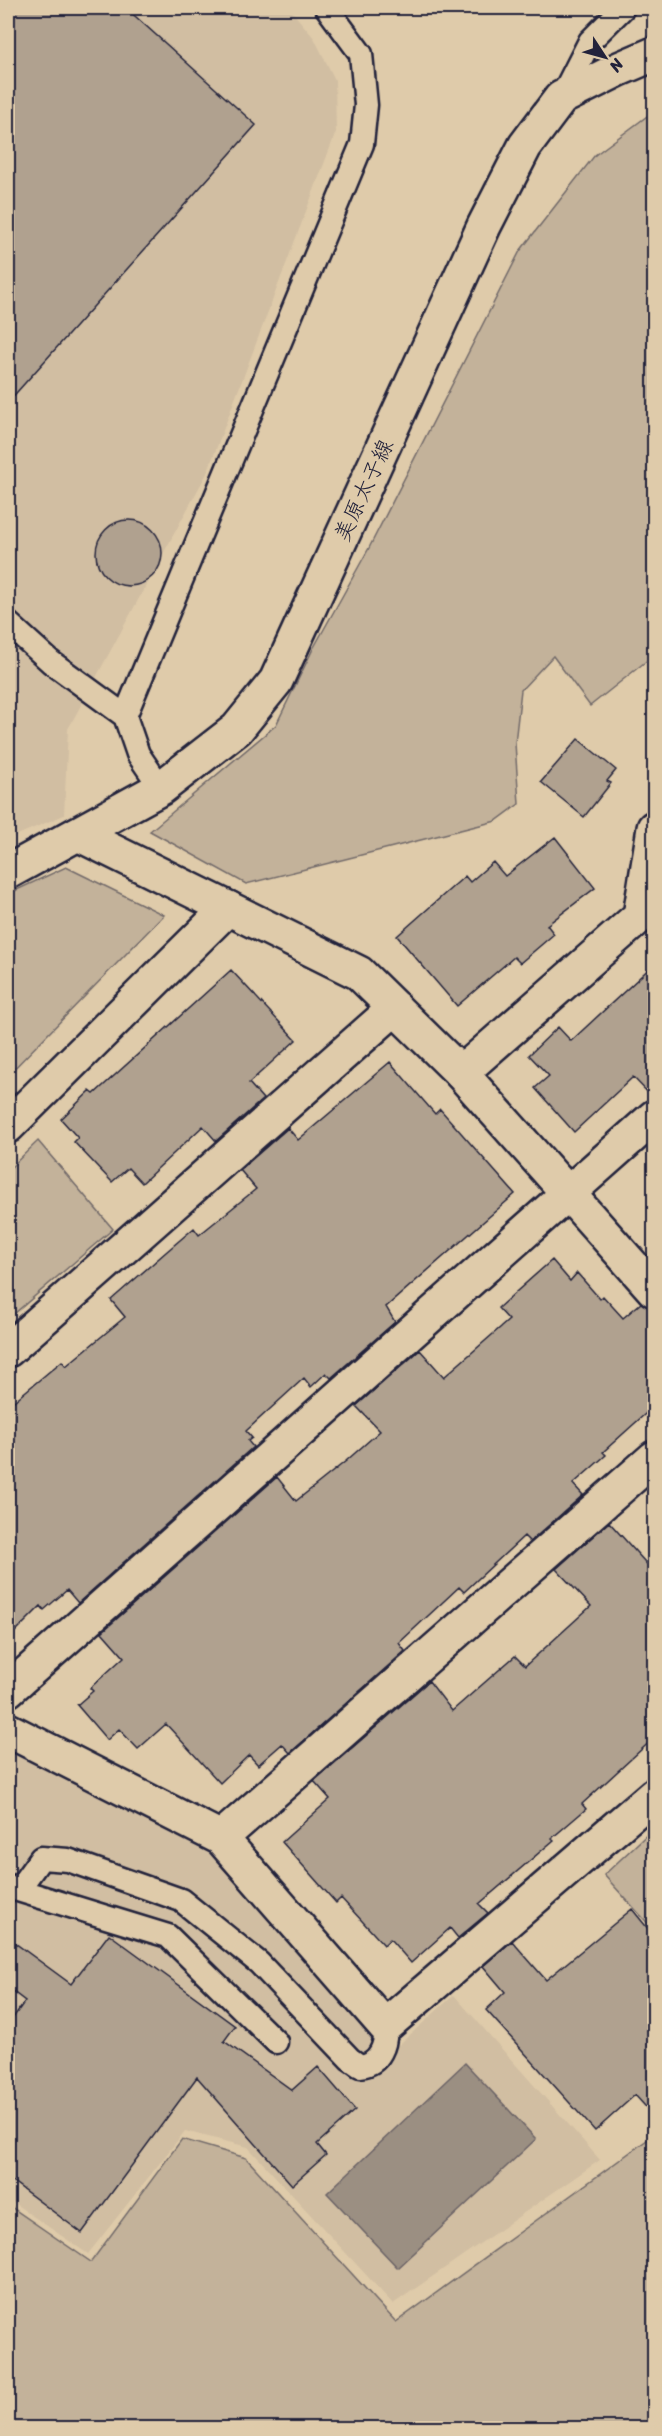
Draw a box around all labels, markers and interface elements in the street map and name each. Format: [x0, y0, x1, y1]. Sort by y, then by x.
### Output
north arrow [575, 27, 635, 87]
text: N [601, 52, 632, 79]
street label: 美原太子線 [323, 432, 404, 548]

